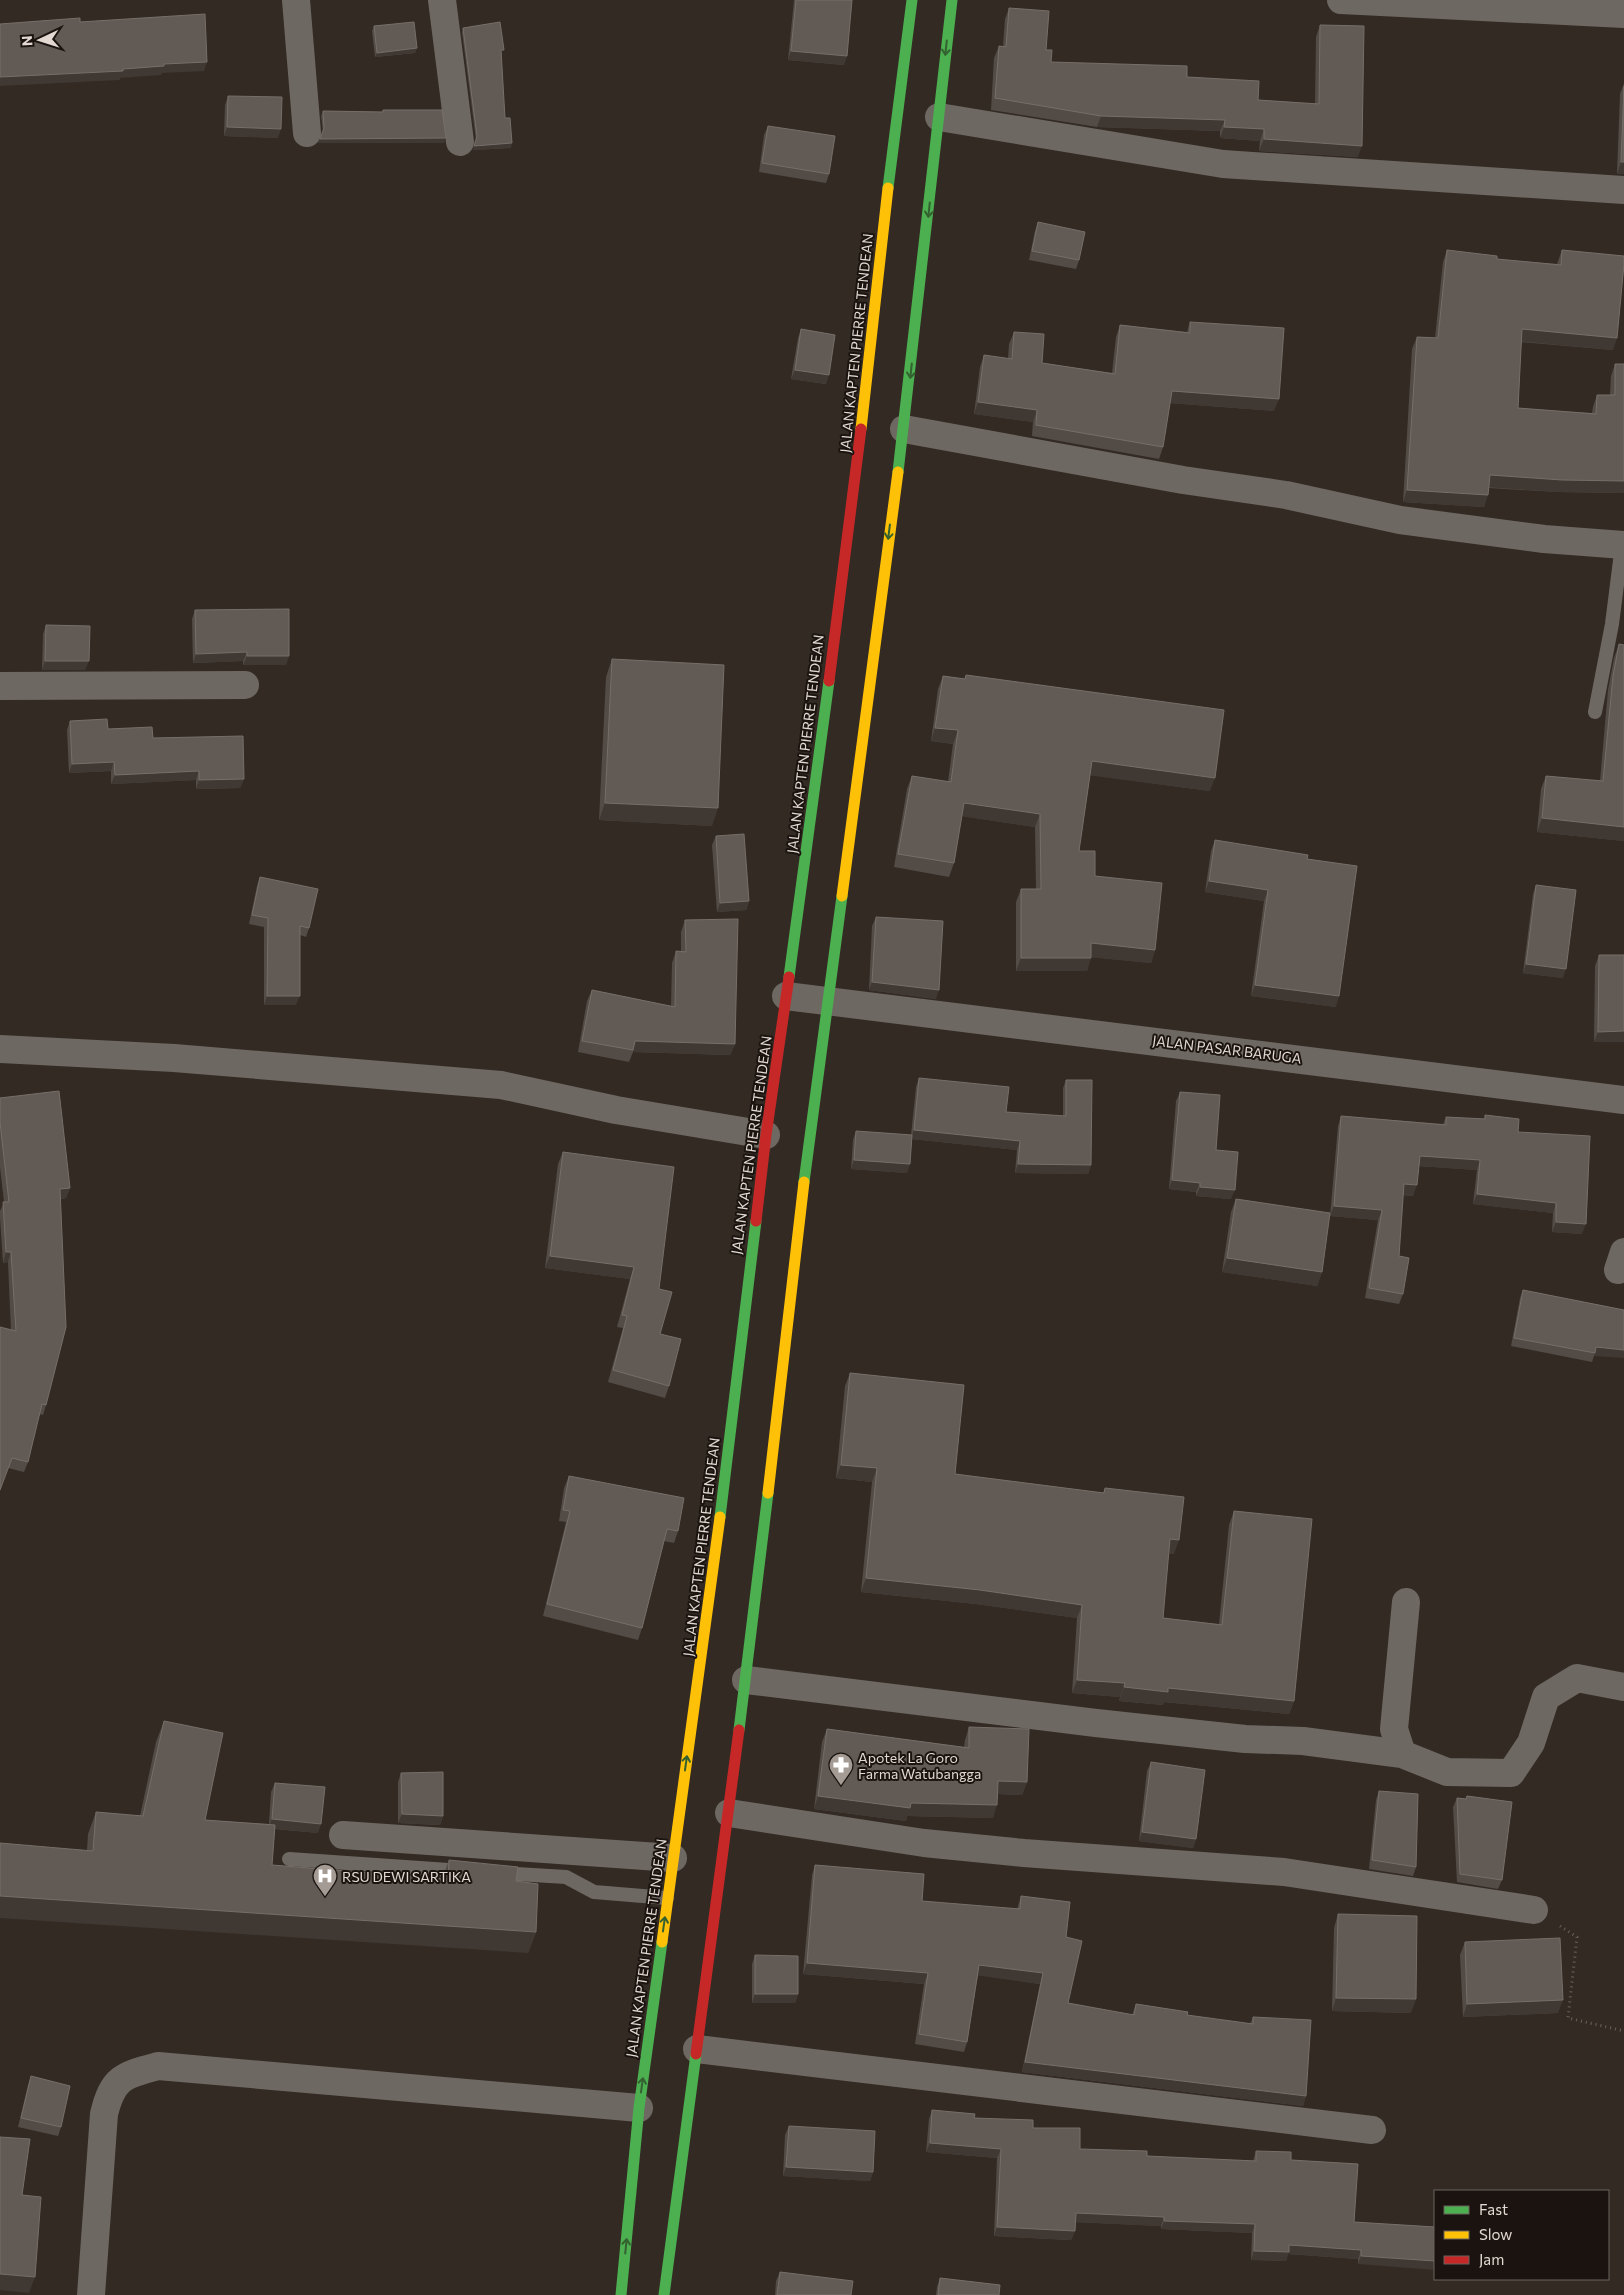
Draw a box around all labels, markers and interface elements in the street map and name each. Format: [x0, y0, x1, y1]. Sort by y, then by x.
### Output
north arrow [15, 15, 65, 65]
text: N [18, 35, 35, 47]
one-way arrow [941, 40, 950, 56]
one-way arrow [924, 202, 934, 218]
street label: JALAN KAPTEN PIERRE TENDEAN [836, 232, 876, 454]
one-way arrow [906, 363, 916, 379]
one-way arrow [884, 524, 894, 540]
street label: JALAN KAPTEN PIERRE TENDEAN [783, 634, 827, 854]
street label: JALAN PASAR BARUGA [1151, 1031, 1303, 1067]
street label: JALAN KAPTEN PIERRE TENDEAN [727, 1035, 775, 1255]
street label: JALAN KAPTEN PIERRE TENDEAN [679, 1437, 723, 1657]
place label: Apotek La Goro Farma Watubangga [858, 1749, 981, 1782]
pharmacy icon: Apotek La Goro Farma Watubangga [828, 1752, 854, 1786]
one-way arrow [682, 1755, 692, 1771]
street label: JALAN KAPTEN PIERRE TENDEAN [622, 1838, 670, 2058]
hospital icon: RSU DEWI SARTIKA [312, 1863, 338, 1897]
place label: RSU DEWI SARTIKA [342, 1868, 471, 1885]
one-way arrow [659, 1916, 669, 1932]
one-way arrow [638, 2077, 648, 2093]
legend [1434, 2190, 1609, 2280]
text: Fast [1479, 2200, 1508, 2218]
text: Slow [1479, 2225, 1512, 2243]
one-way arrow [621, 2239, 631, 2255]
text: Jam [1479, 2250, 1504, 2268]

